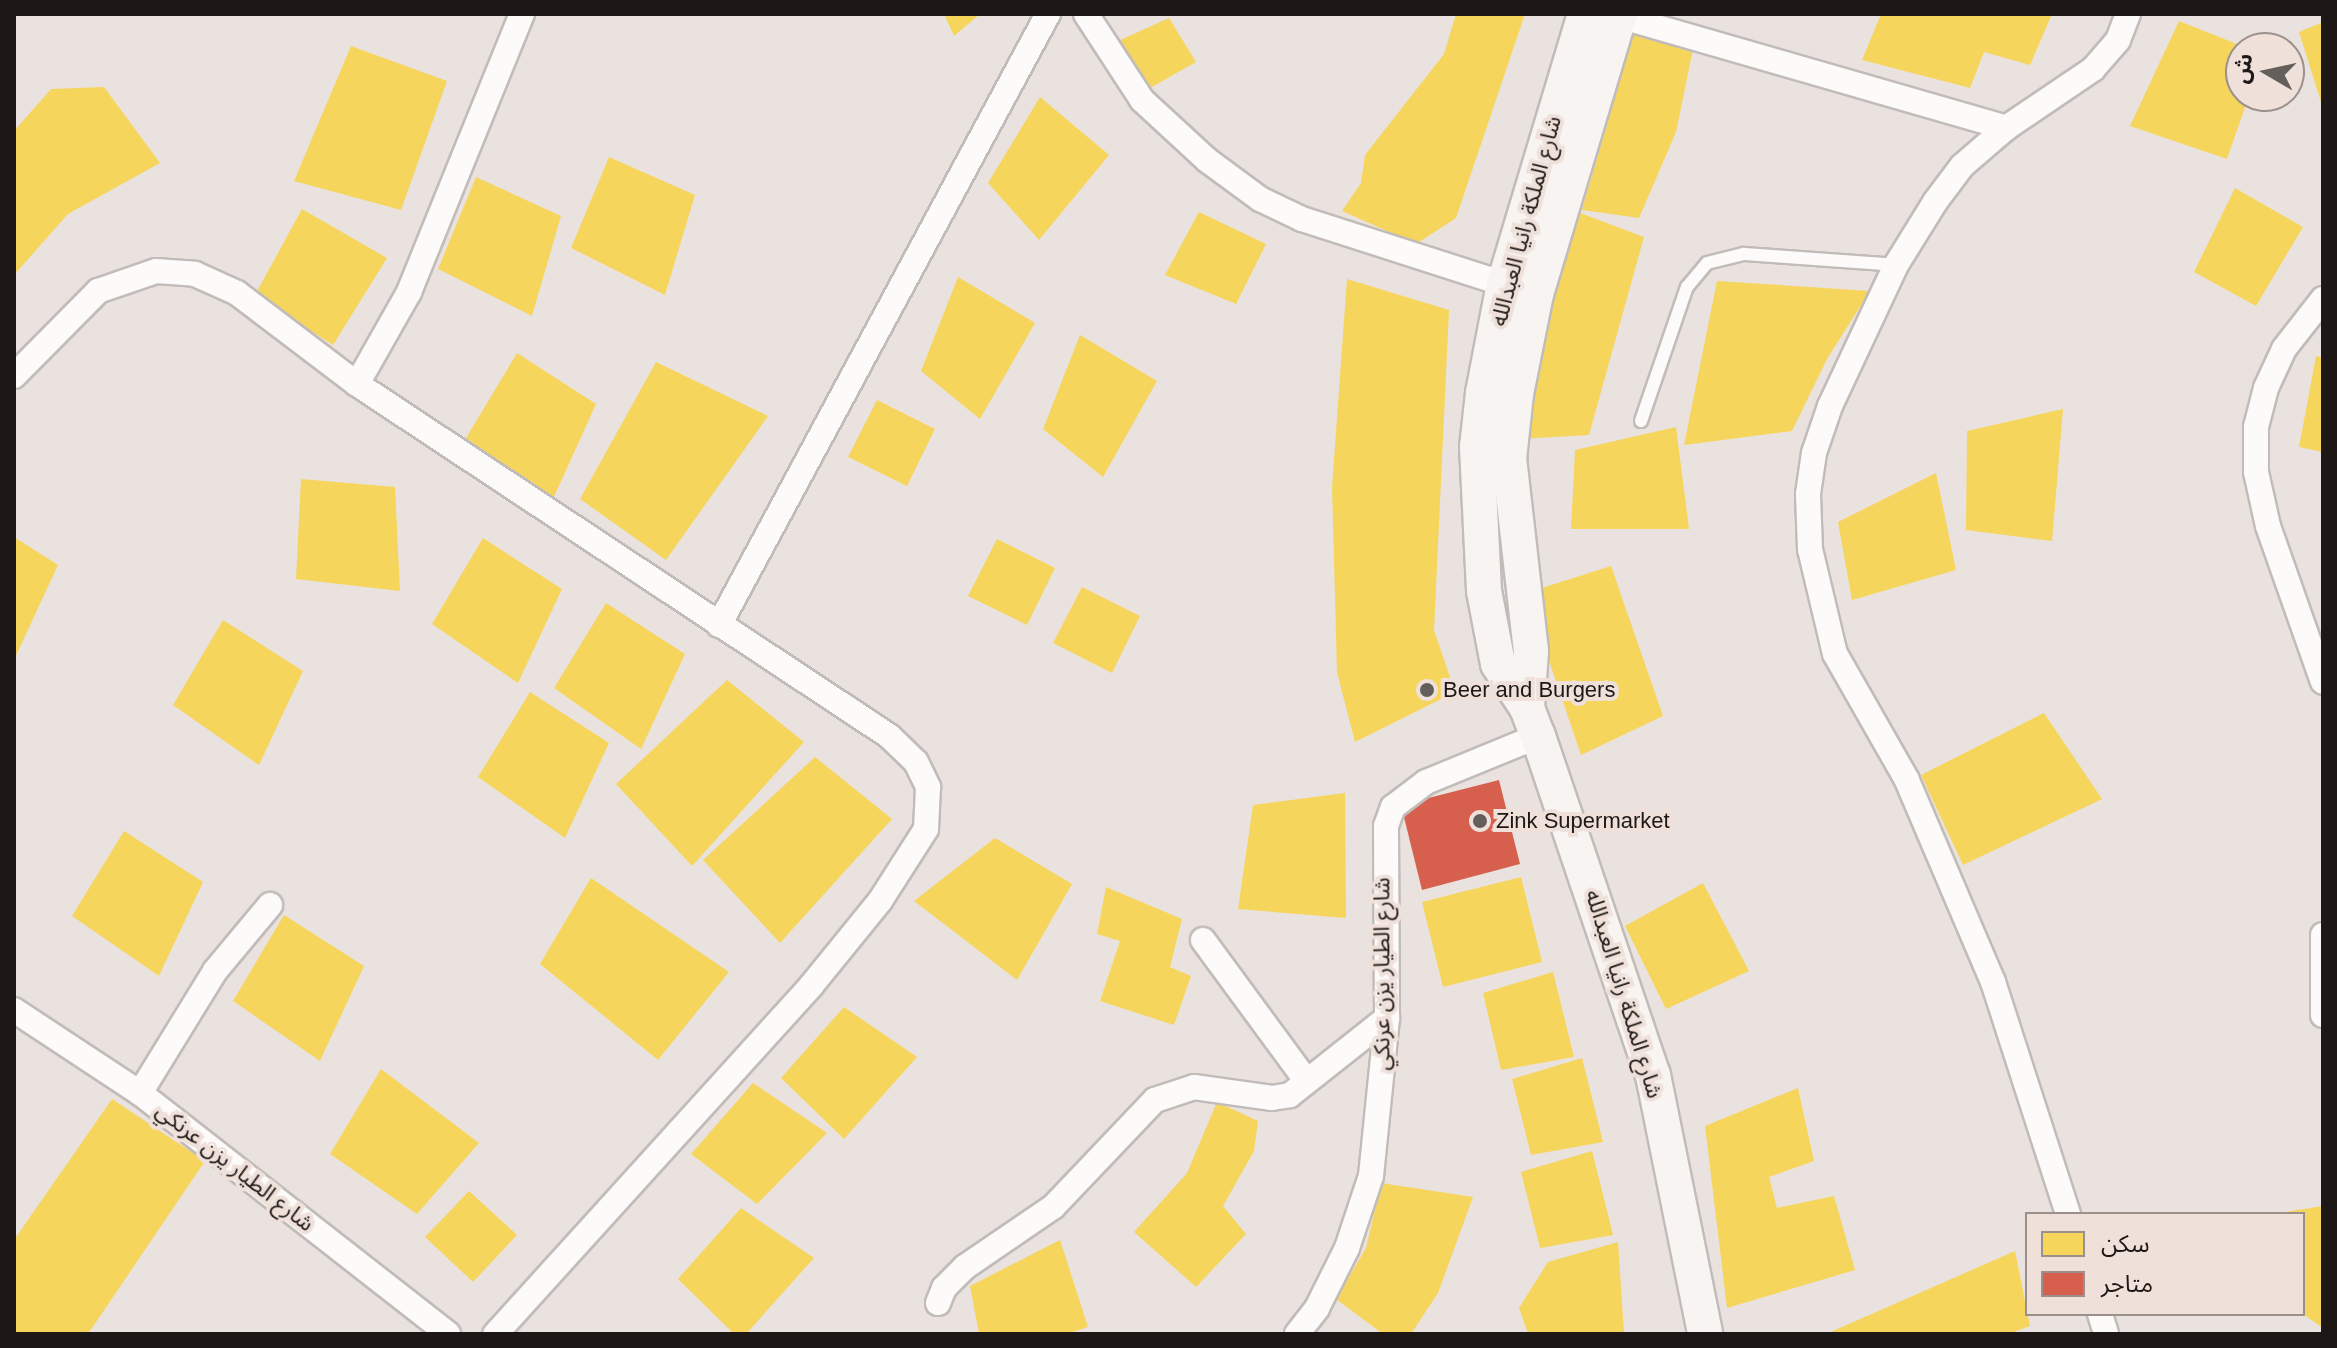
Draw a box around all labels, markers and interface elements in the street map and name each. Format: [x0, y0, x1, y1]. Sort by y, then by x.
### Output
north arrow [2225, 32, 2305, 112]
text: ش [2228, 52, 2257, 85]
street label: شارع الملكة رانيا العبدالله [1485, 113, 1567, 329]
place label: Beer and Burgers [1443, 677, 1615, 703]
marker: Beer and Burgers [1418, 681, 1436, 699]
place label: Zink Supermarket [1496, 808, 1670, 834]
marker: Zink Supermarket [1471, 812, 1489, 830]
street label: شارع الطيار يزن عرنكي [1369, 877, 1395, 1071]
street label: شارع الملكة رانيا العبدالله [1580, 887, 1668, 1101]
street label: شارع الطيار يزن عرنكي [151, 1097, 319, 1237]
legend [2025, 1212, 2305, 1316]
text: سكن [2101, 1230, 2150, 1257]
text: متاجر [2101, 1270, 2153, 1297]

